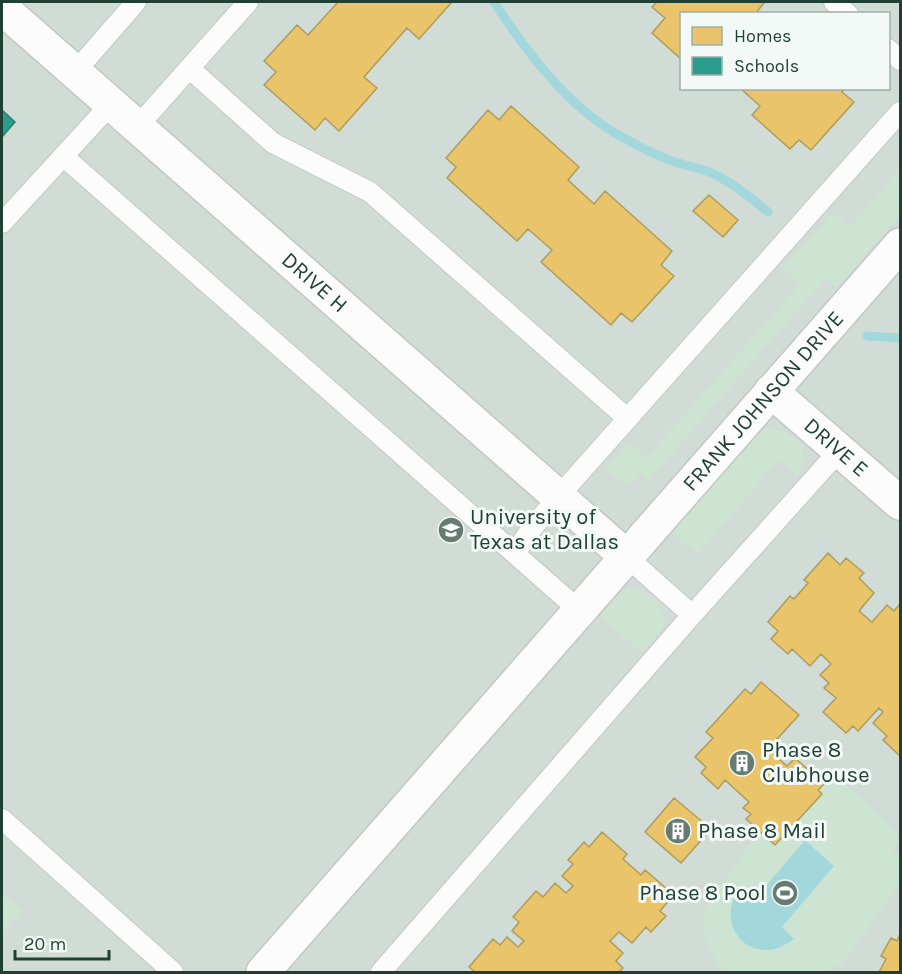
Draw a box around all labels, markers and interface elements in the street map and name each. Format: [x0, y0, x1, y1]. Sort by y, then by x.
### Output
legend [680, 12, 890, 90]
text: Homes [734, 25, 791, 47]
text: Schools [734, 55, 799, 77]
street label: DRIVE H [276, 247, 353, 318]
street label: FRANK JOHNSON DRIVE [677, 306, 849, 497]
street label: DRIVE E [799, 412, 873, 482]
place label: University of Texas at Dallas [470, 504, 619, 555]
school or university icon: University of Texas at Dallas [436, 515, 466, 545]
place label: Phase 8 Clubhouse [762, 737, 869, 788]
building icon: Phase 8 Clubhouse [727, 748, 757, 778]
building icon: Phase 8 Mail [663, 816, 693, 846]
place label: Phase 8 Mail [698, 818, 826, 844]
sports icon: Phase 8 Pool [770, 878, 800, 908]
place label: Phase 8 Pool [639, 880, 766, 906]
scale bar [15, 923, 110, 961]
text: 20 m [24, 933, 66, 955]

